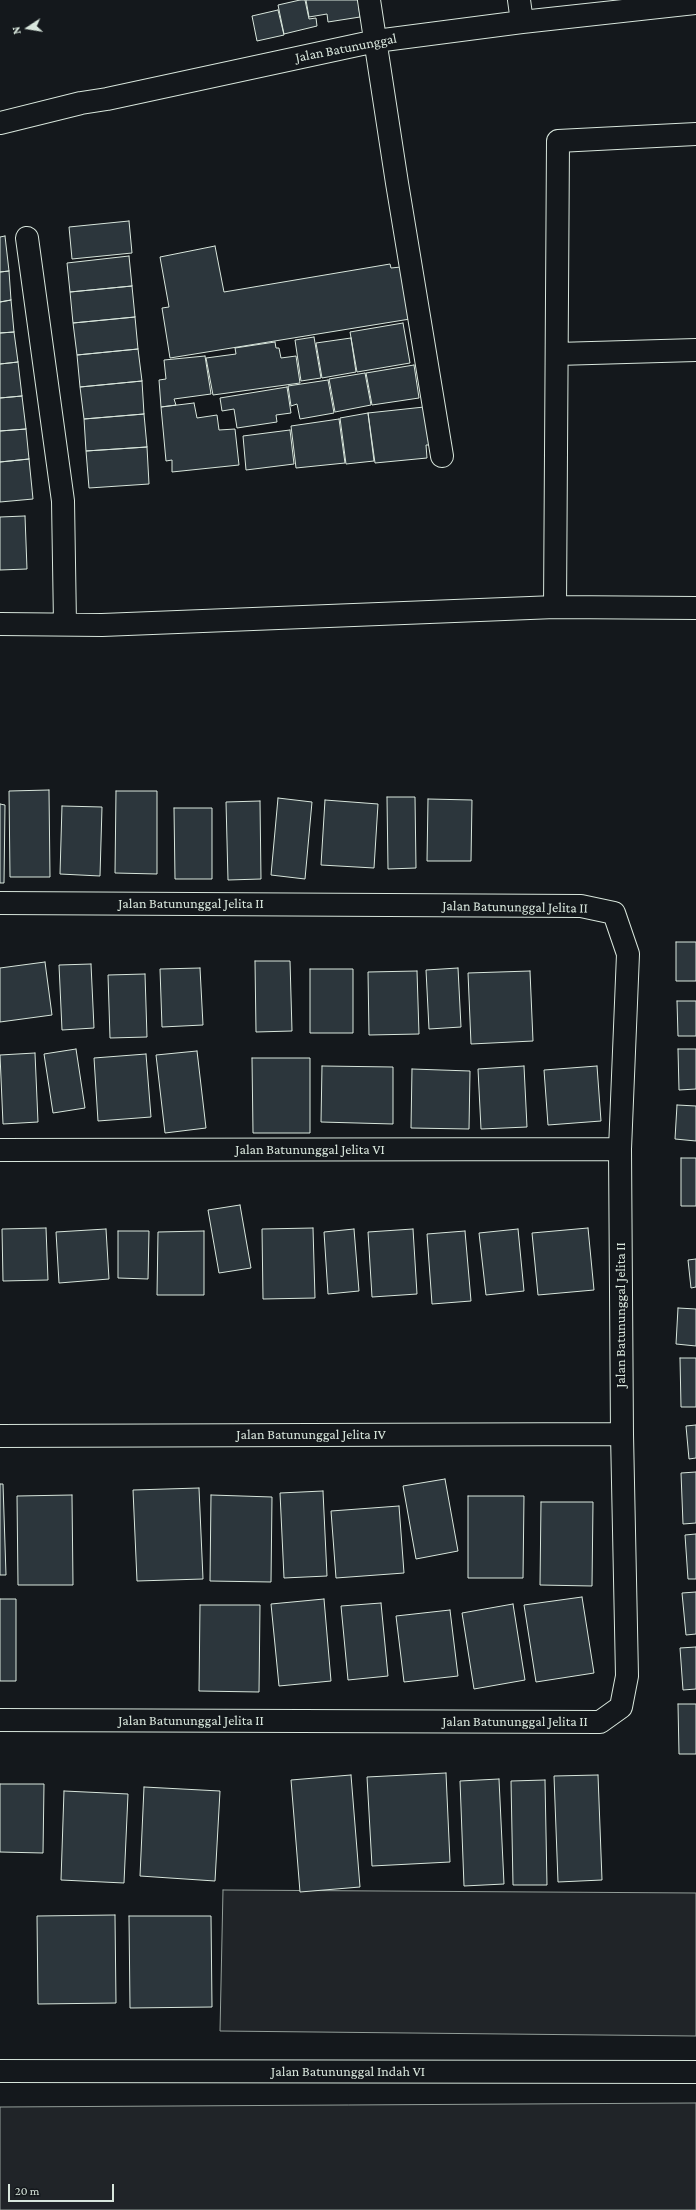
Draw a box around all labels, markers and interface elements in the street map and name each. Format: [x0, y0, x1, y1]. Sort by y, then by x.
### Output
north arrow [8, 8, 48, 48]
text: N [10, 26, 23, 35]
street label: Jalan Batununggal [294, 30, 398, 66]
street label: Jalan Batununggal Jelita II [118, 896, 264, 912]
street label: Jalan Batununggal Jelita II [442, 897, 588, 917]
street label: Jalan Batununggal Jelita VI [235, 1142, 385, 1158]
street label: Jalan Batununggal Jelita II [613, 1242, 629, 1388]
street label: Jalan Batununggal Jelita IV [236, 1427, 386, 1443]
street label: Jalan Batununggal Jelita II [118, 1713, 264, 1729]
street label: Jalan Batununggal Jelita II [442, 1714, 588, 1730]
street label: Jalan Batununggal Indah VI [271, 2064, 425, 2080]
scale bar [10, 2176, 116, 2202]
text: 20 m [15, 2184, 39, 2198]

